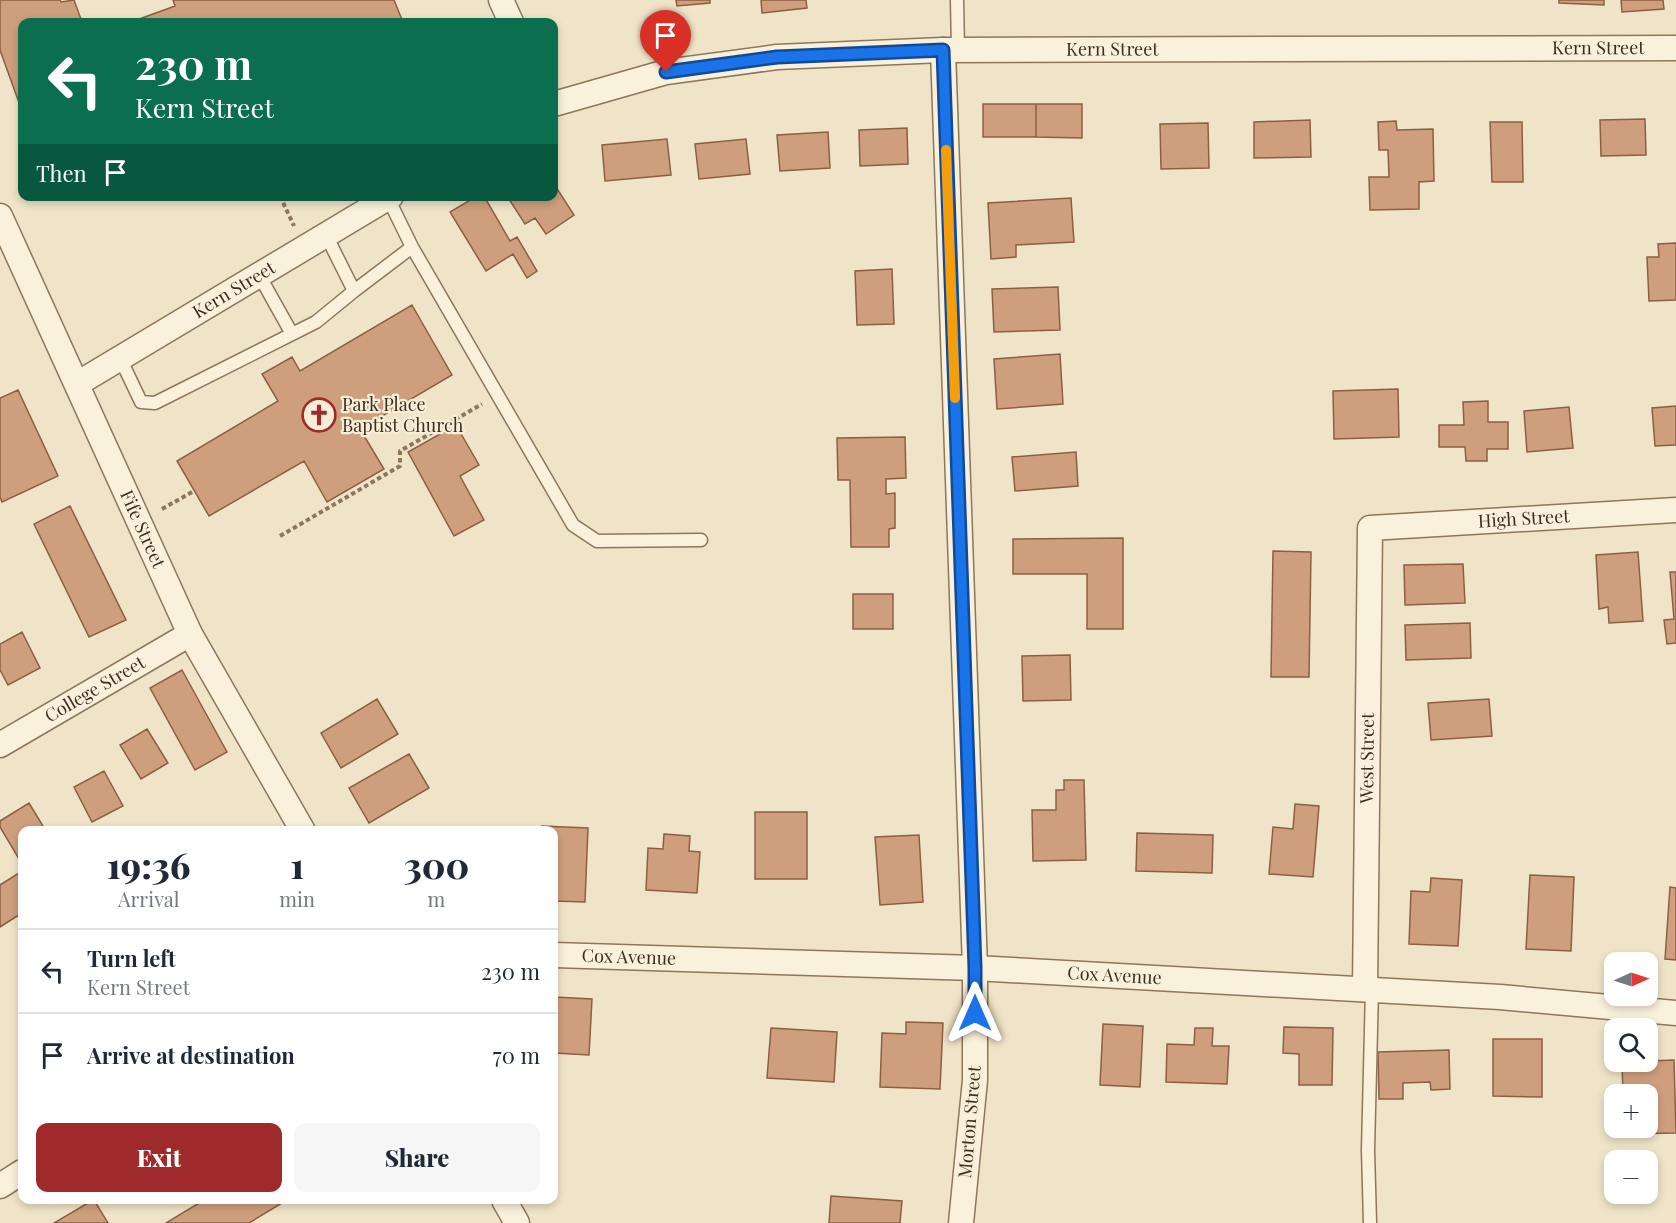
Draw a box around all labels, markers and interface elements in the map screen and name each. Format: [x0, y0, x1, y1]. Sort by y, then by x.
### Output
pin [640, 10, 691, 72]
icon: arrive [649, 19, 682, 52]
text: 230 m [135, 35, 252, 91]
street label: Kern Street [1552, 35, 1645, 59]
street label: Kern Street [1066, 36, 1159, 61]
icon: left [36, 42, 114, 120]
text: Kern Street [135, 89, 274, 125]
icon: arrive [99, 156, 132, 189]
text: Then [36, 158, 87, 188]
street label: Kern Street [188, 255, 280, 323]
place label: Park Place Baptist Church [342, 392, 464, 437]
church icon: Park Place Baptist Church [301, 397, 337, 433]
street label: Fife Street [115, 486, 172, 572]
street label: High Street [1477, 503, 1571, 533]
street label: College Street [40, 650, 150, 727]
street label: West Street [1354, 712, 1379, 805]
text: 19:36 [107, 840, 191, 888]
text: 1 [290, 840, 304, 888]
text: 300 [404, 840, 469, 888]
text: Arrival [118, 885, 179, 912]
text: min [279, 885, 315, 912]
text: m [428, 885, 445, 912]
text: Turn left [87, 943, 176, 973]
street label: Cox Avenue [581, 943, 677, 970]
north arrow [1604, 952, 1658, 1006]
map controls [1604, 952, 1658, 1204]
icon: left [36, 955, 69, 988]
text: 230 m [481, 956, 540, 986]
street label: Cox Avenue [1067, 960, 1162, 989]
text: Kern Street [87, 973, 190, 1000]
position arrow [943, 981, 1007, 1045]
button: search [1604, 1018, 1658, 1072]
icon: arrive [36, 1039, 69, 1072]
text: Arrive at destination [87, 1040, 295, 1070]
text: 70 m [493, 1040, 540, 1070]
street label: Morton Street [952, 1064, 986, 1179]
button: + [1604, 1084, 1658, 1138]
button: Exit [36, 1123, 282, 1192]
button: Share [294, 1123, 540, 1192]
button: − [1604, 1150, 1658, 1204]

